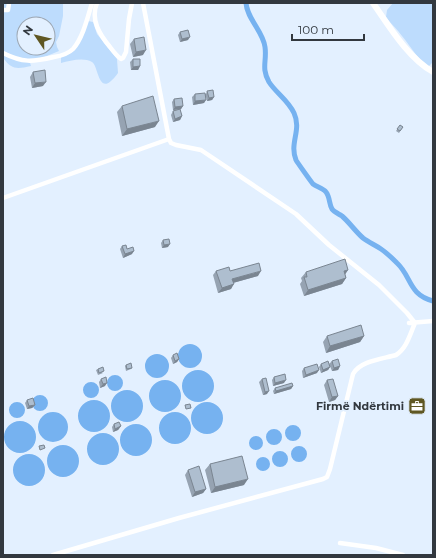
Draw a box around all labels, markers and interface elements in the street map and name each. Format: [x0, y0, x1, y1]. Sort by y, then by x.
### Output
north arrow [16, 16, 56, 56]
scale bar [292, 16, 364, 42]
text: 100 m [298, 22, 334, 37]
text: N [20, 23, 36, 38]
office icon: Firmë Ndërtimi [407, 396, 427, 416]
place label: Firmë Ndërtimi [316, 399, 404, 413]

